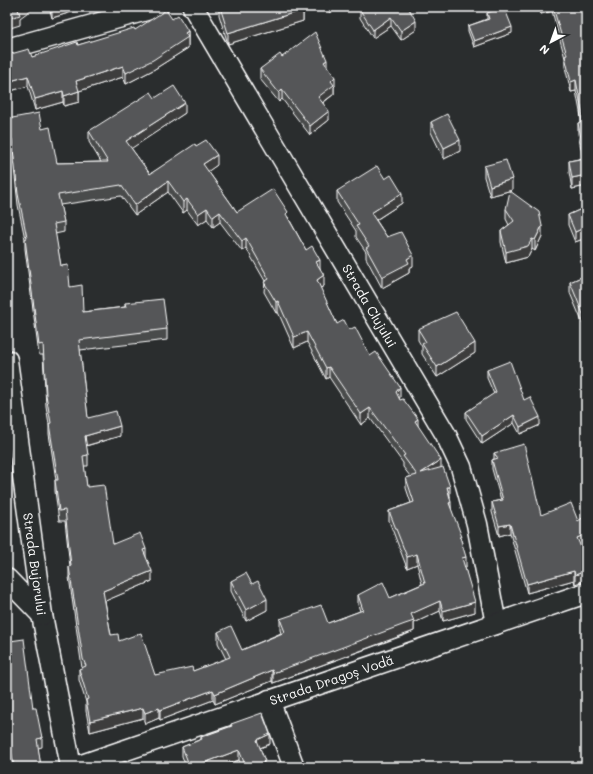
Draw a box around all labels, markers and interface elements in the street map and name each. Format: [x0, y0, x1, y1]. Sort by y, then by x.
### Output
north arrow [531, 22, 571, 62]
text: N [536, 42, 552, 58]
street label: Strada Clujului [339, 261, 401, 350]
street label: Strada Bujorului [20, 512, 51, 616]
street label: Strada Dragoș Vodă [267, 650, 396, 708]

